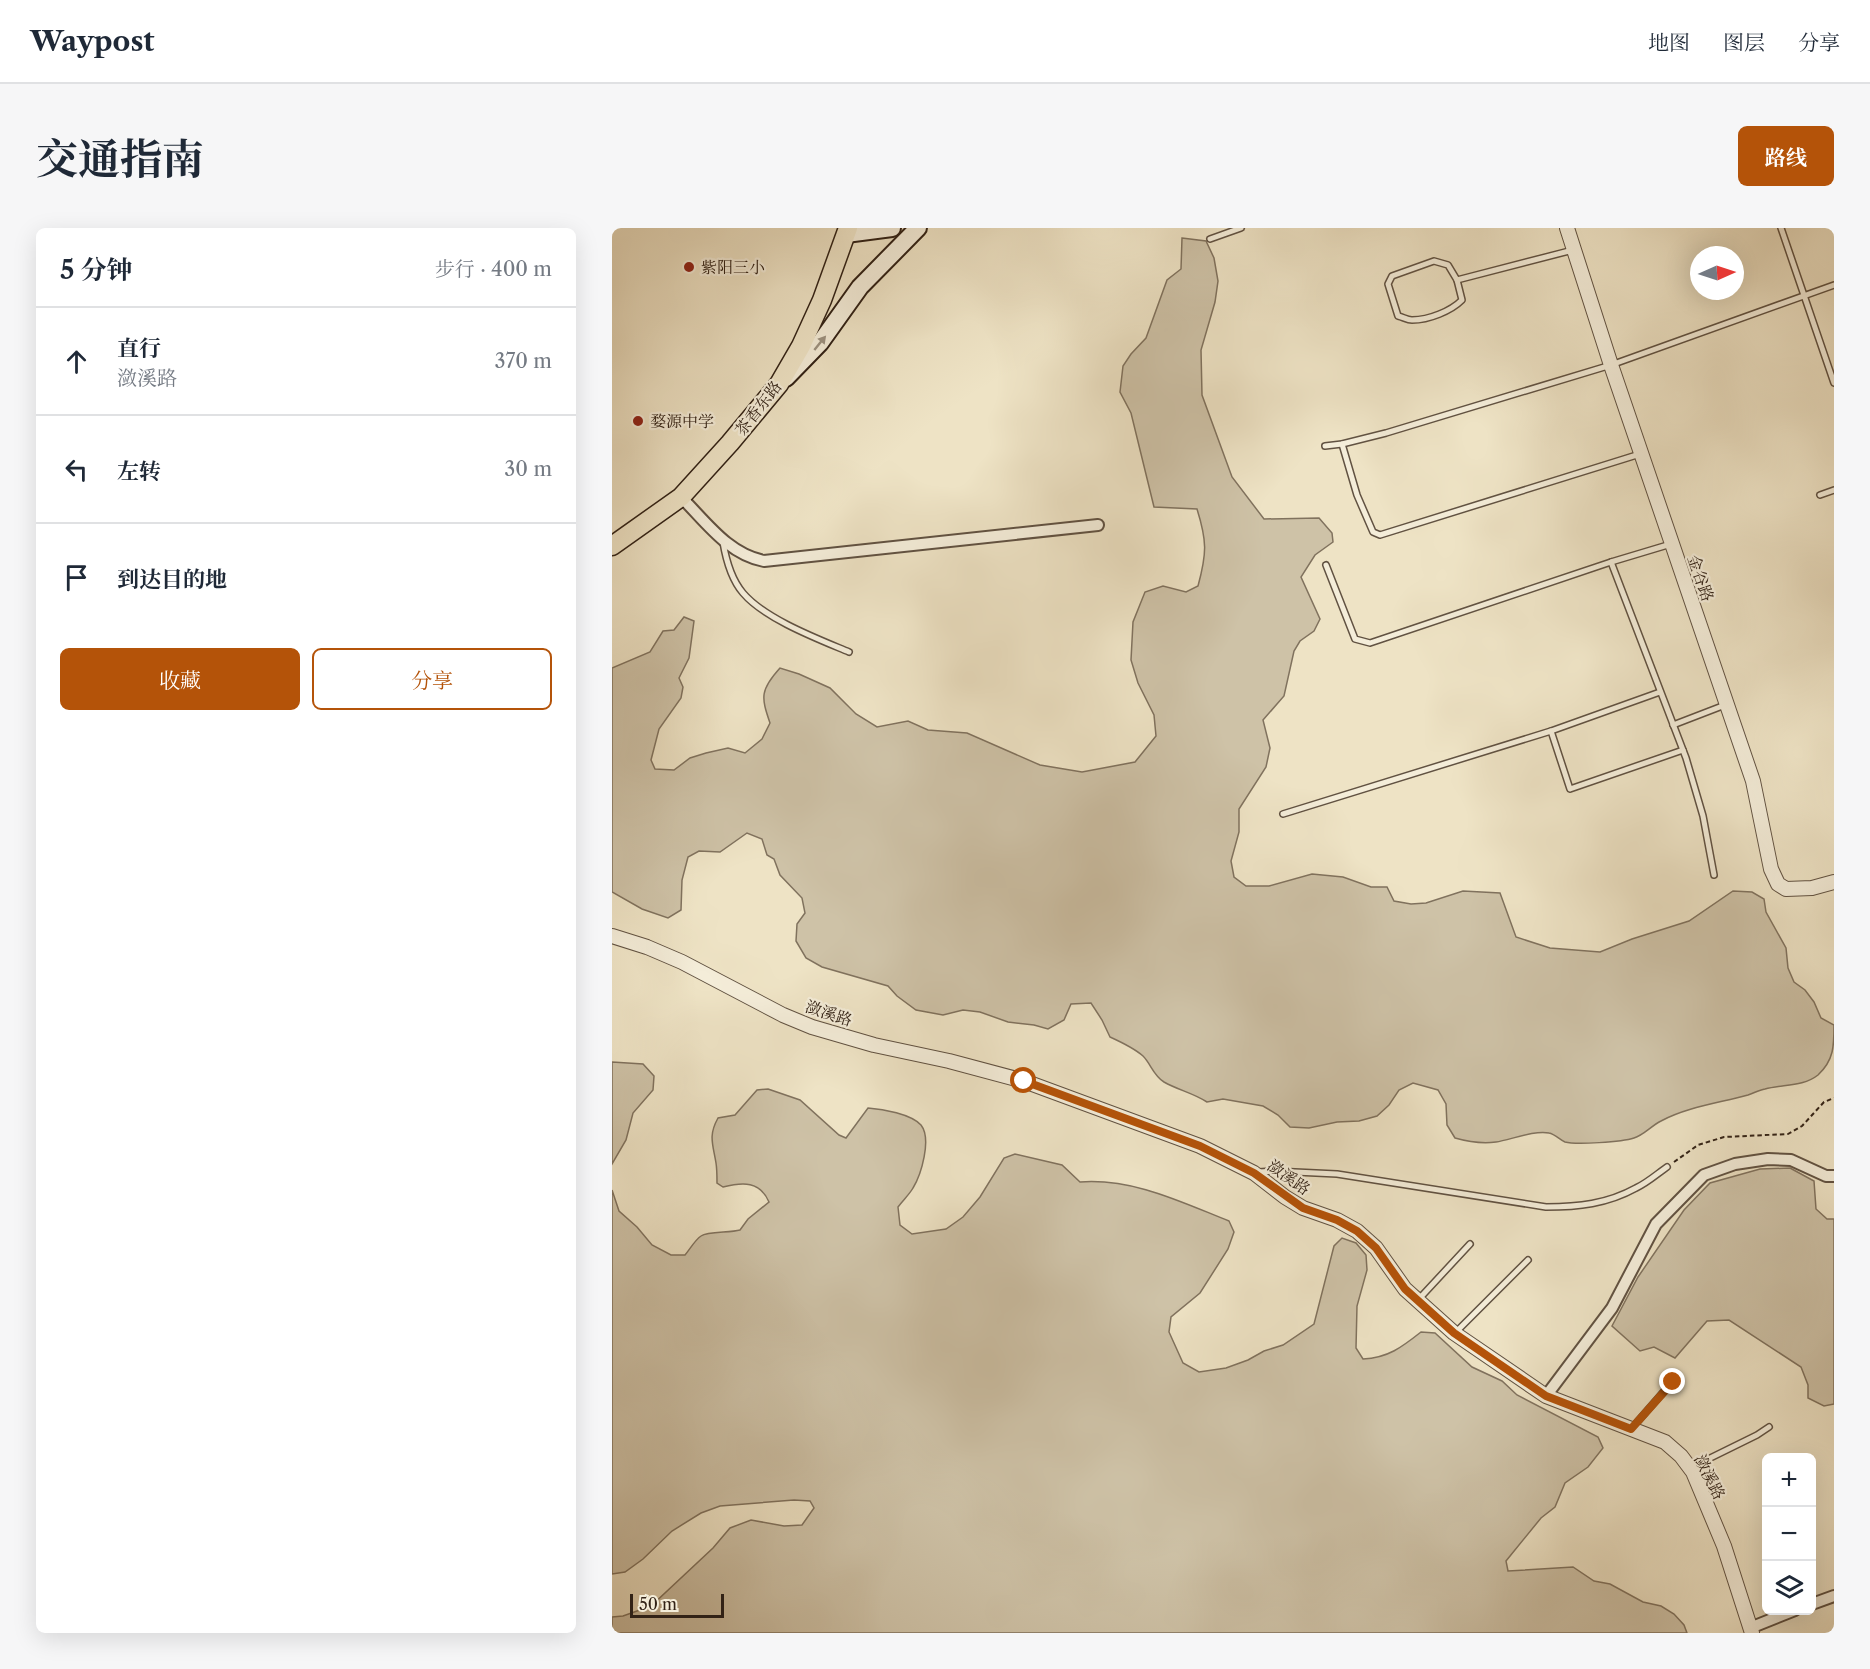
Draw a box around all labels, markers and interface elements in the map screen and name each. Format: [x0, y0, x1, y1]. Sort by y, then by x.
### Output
text: Waypost [30, 24, 154, 58]
text: 地图 [1648, 30, 1690, 55]
text: 图层 [1723, 30, 1765, 55]
text: 分享 [1798, 30, 1840, 55]
button: 路线 [1738, 126, 1834, 186]
text: 交通指南 [36, 133, 204, 185]
north arrow [1690, 246, 1744, 300]
text: 5 分钟 [60, 254, 133, 286]
text: 步行 · 400 m [435, 257, 552, 281]
place label: 紫阳三小 [701, 257, 765, 277]
marker: 紫阳三小 [682, 260, 696, 274]
text: 直行 [117, 335, 161, 362]
one-way arrow [813, 335, 825, 350]
icon: ahead [60, 345, 93, 378]
text: 370 m [495, 349, 552, 373]
text: 潋溪路 [117, 366, 177, 390]
street label: 茶香东路 [730, 377, 786, 439]
place label: 婺源中学 [650, 411, 714, 431]
marker: 婺源中学 [631, 414, 645, 428]
icon: left [60, 453, 93, 486]
text: 30 m [504, 457, 552, 481]
text: 左转 [117, 458, 161, 485]
street label: 金谷路 [1684, 552, 1718, 604]
icon: arrive [60, 561, 93, 594]
text: 到达目的地 [117, 566, 227, 593]
button: 收藏 [60, 648, 300, 710]
button: 分享 [312, 648, 552, 710]
street label: 潋溪路 [803, 996, 855, 1030]
route start [1010, 1067, 1036, 1093]
street label: 潋溪路 [1264, 1155, 1314, 1199]
route end [1659, 1368, 1685, 1394]
street label: 潋溪路 [1690, 1451, 1730, 1503]
map controls [1762, 1453, 1816, 1615]
button: + [1762, 1453, 1816, 1507]
button: − [1762, 1507, 1816, 1561]
button: layers [1762, 1561, 1816, 1615]
scale bar [630, 1591, 724, 1618]
text: 50 m [639, 1594, 677, 1614]

